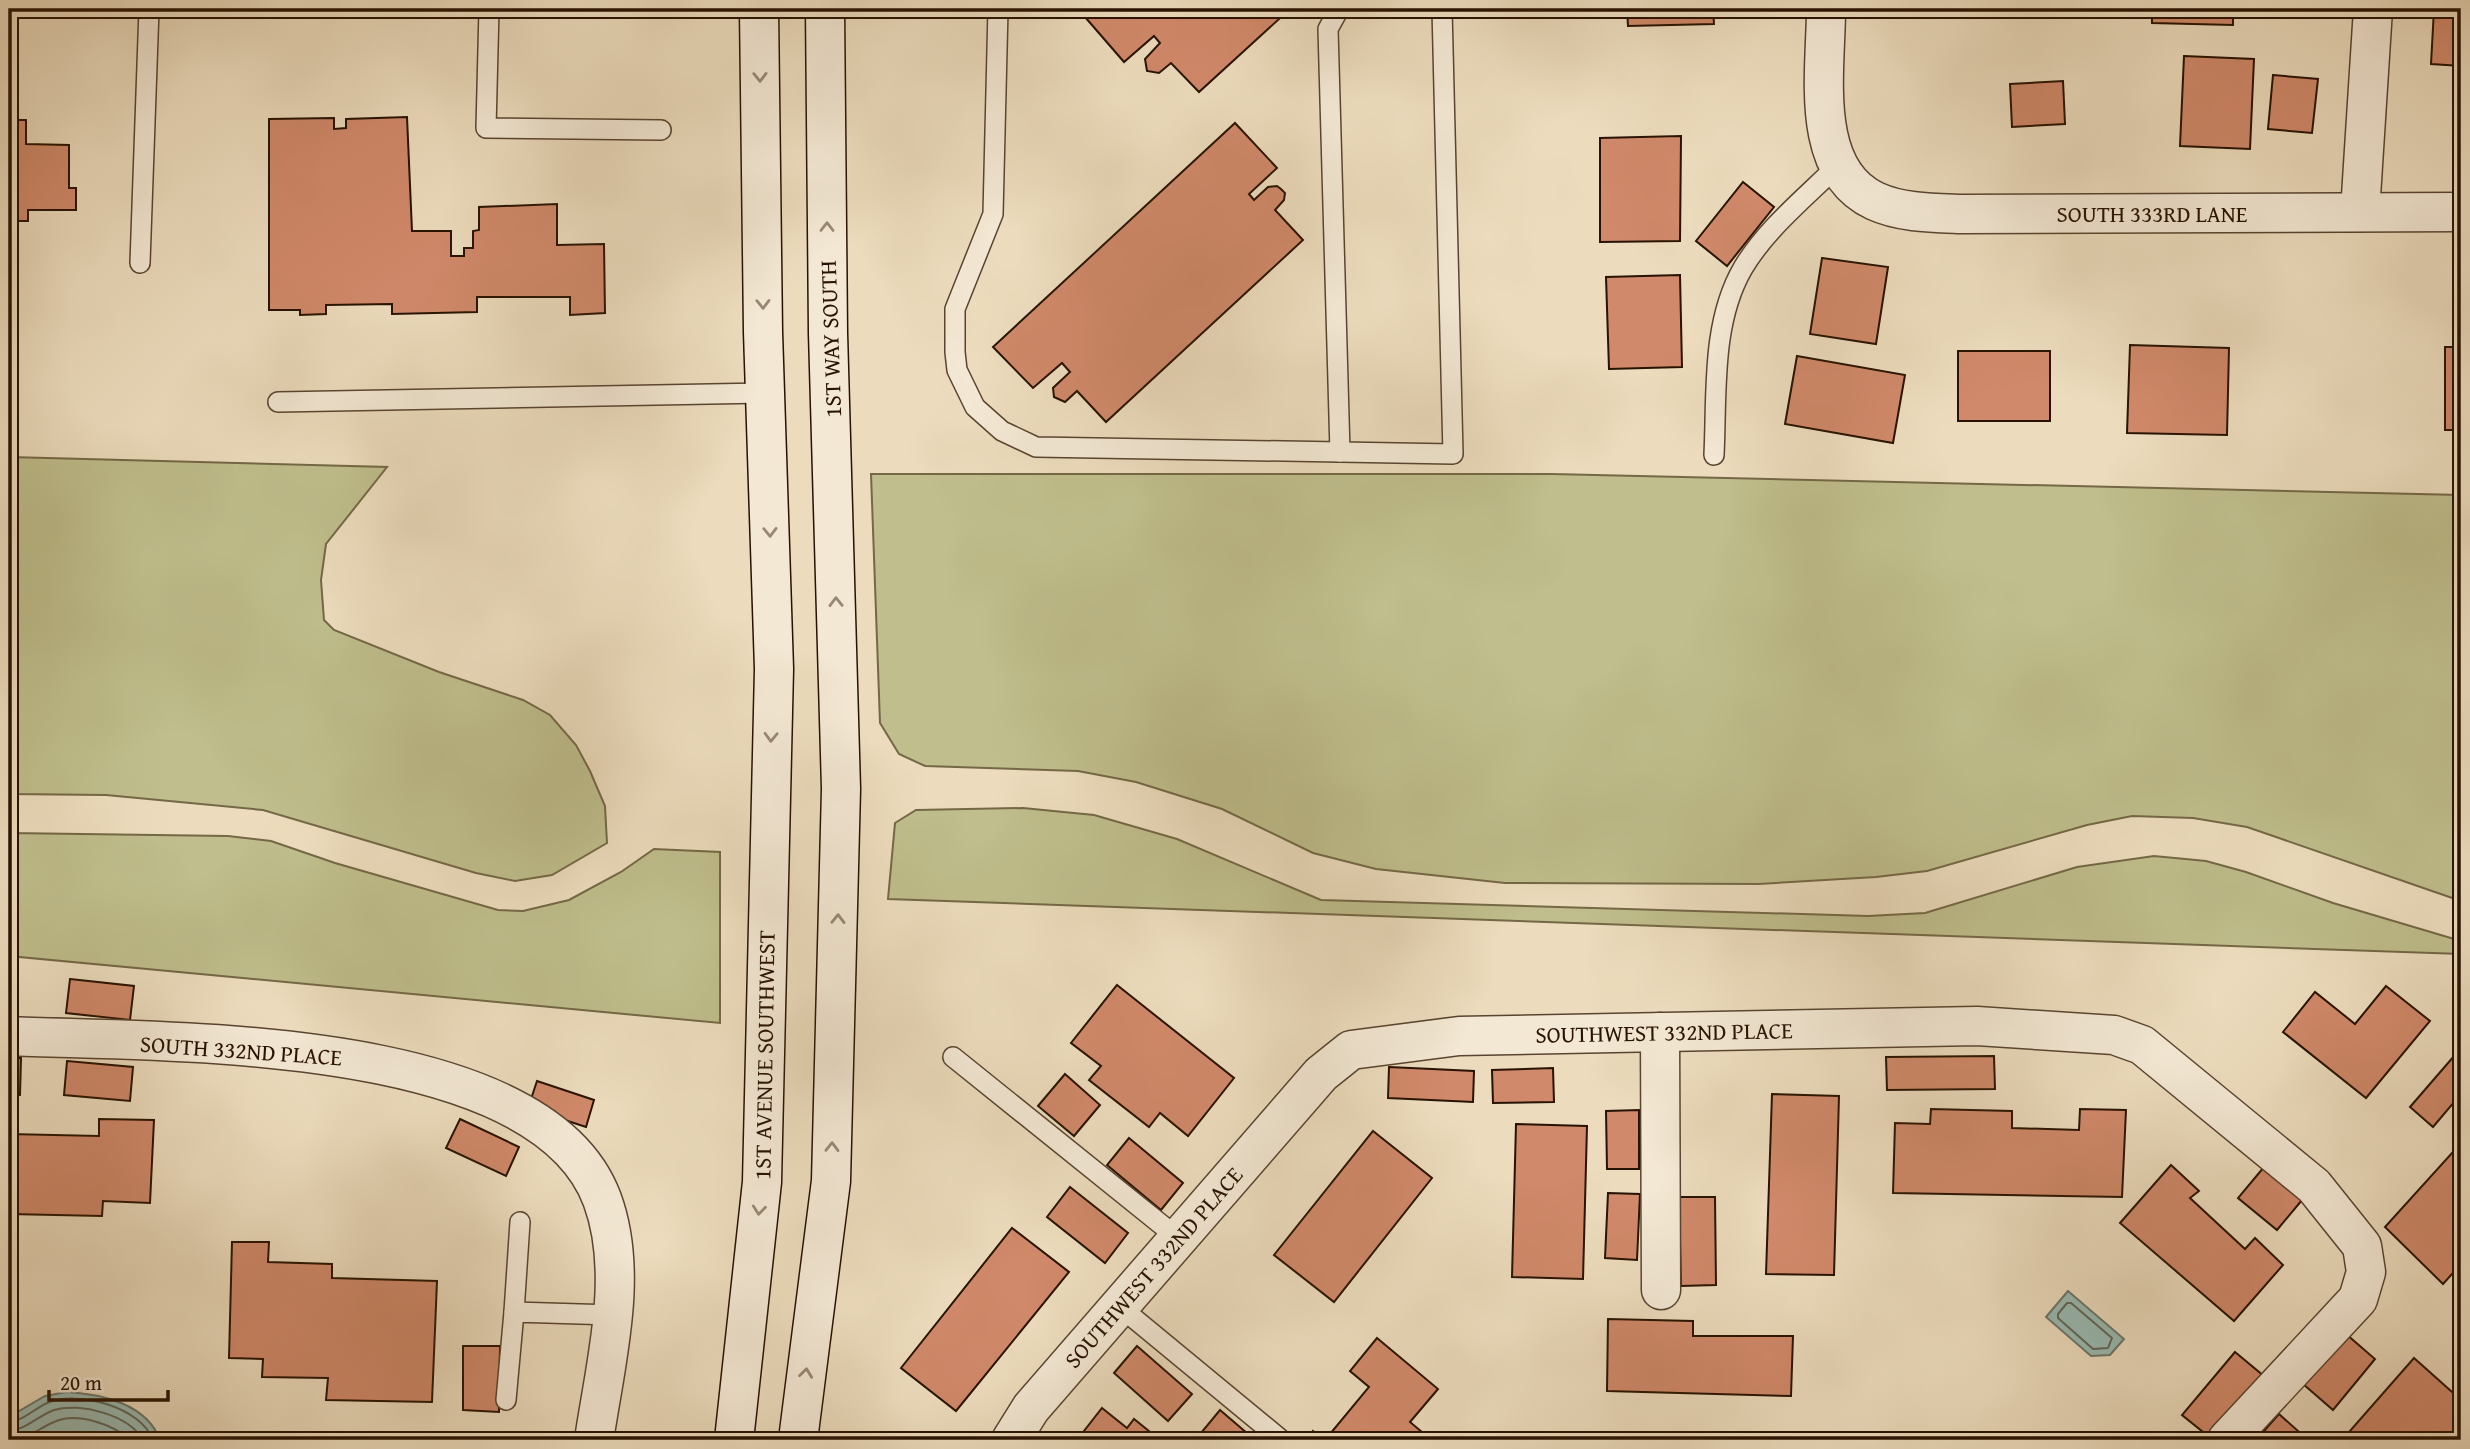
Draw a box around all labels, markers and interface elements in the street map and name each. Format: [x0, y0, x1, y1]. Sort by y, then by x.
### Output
one-way arrow [752, 72, 768, 83]
street label: SOUTH 333RD LANE [2057, 197, 2247, 230]
one-way arrow [819, 222, 835, 232]
street label: 1ST WAY SOUTH [811, 260, 849, 418]
one-way arrow [755, 300, 771, 310]
one-way arrow [763, 527, 778, 538]
one-way arrow [829, 596, 844, 607]
one-way arrow [764, 732, 779, 743]
one-way arrow [830, 914, 846, 924]
street label: 1ST AVENUE SOUTHWEST [745, 930, 783, 1180]
street label: SOUTHWEST 332ND PLACE [1535, 1013, 1793, 1051]
street label: SOUTH 332ND PLACE [139, 1026, 343, 1074]
one-way arrow [825, 1141, 840, 1152]
street label: SOUTHWEST 332ND PLACE [1056, 1159, 1250, 1375]
one-way arrow [752, 1204, 767, 1215]
scale bar [49, 1358, 168, 1402]
text: 20 m [60, 1367, 102, 1398]
one-way arrow [799, 1367, 814, 1378]

